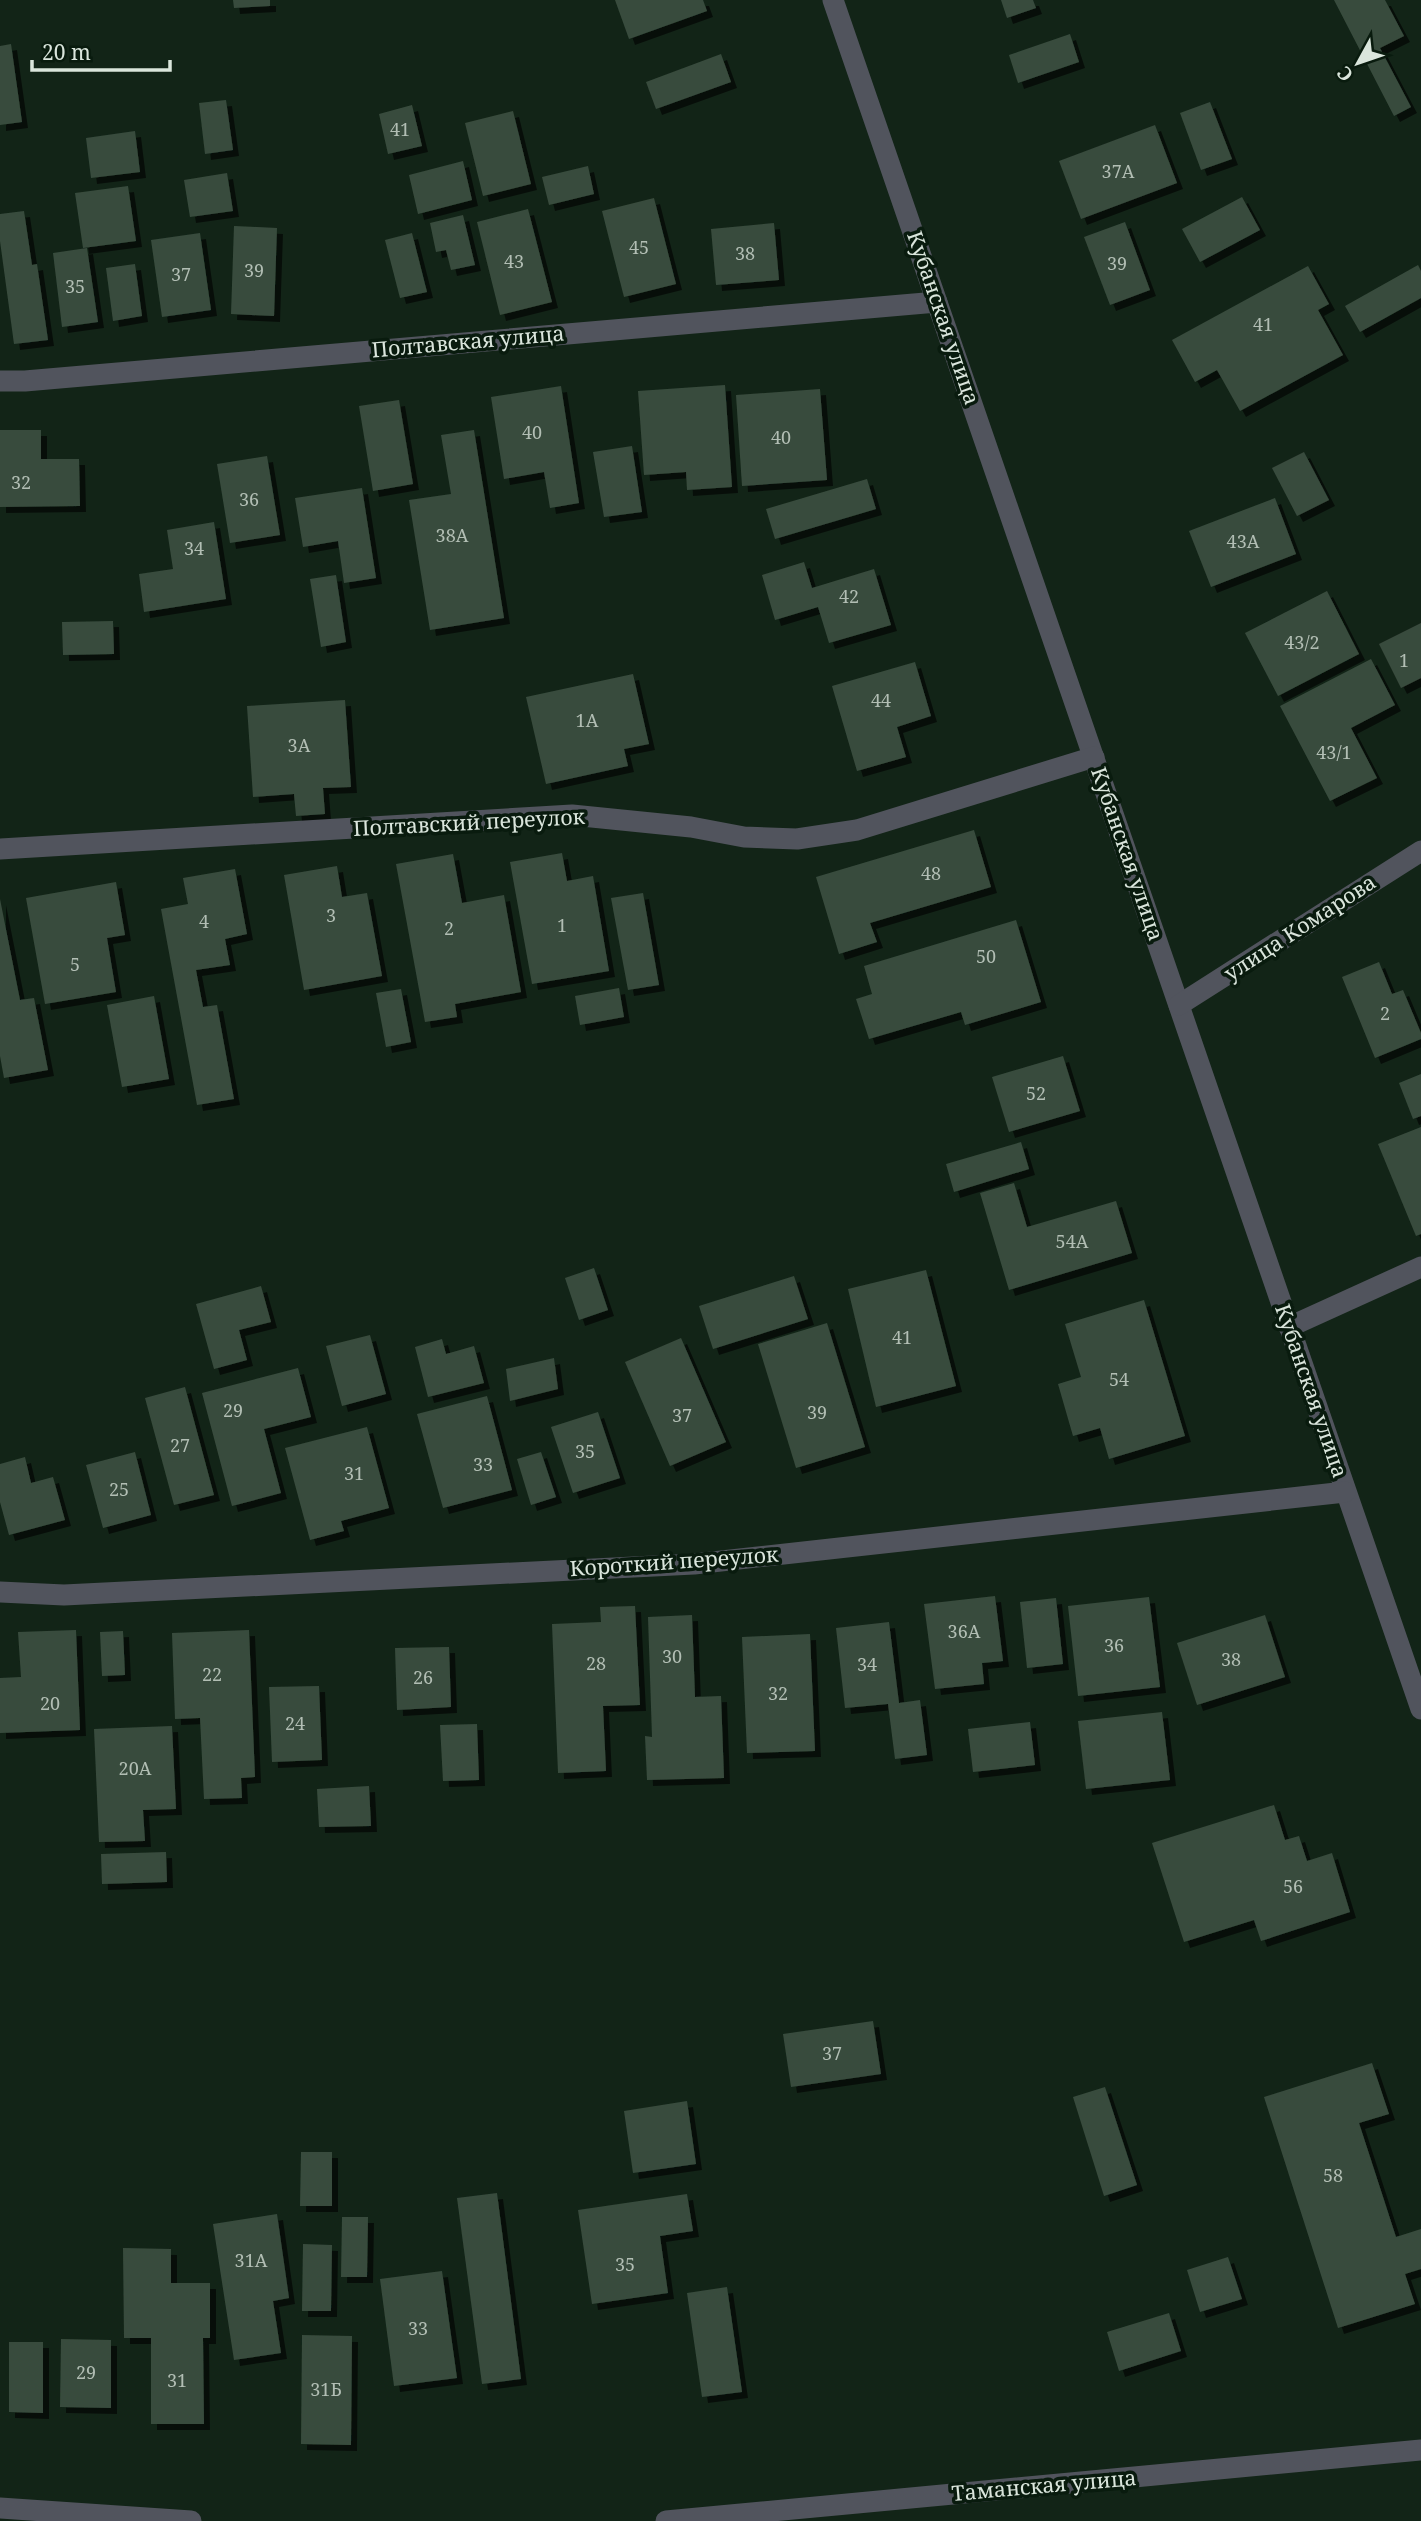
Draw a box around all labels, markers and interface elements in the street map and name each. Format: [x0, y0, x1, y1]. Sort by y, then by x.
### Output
scale bar [32, 28, 170, 72]
north arrow [1323, 28, 1393, 98]
text: 20 m [42, 38, 91, 66]
text: С [1331, 61, 1359, 87]
house number: 41 [390, 117, 410, 141]
house number: 37А [1102, 159, 1135, 183]
street label: Кубанская улица [901, 227, 987, 408]
house number: 45 [629, 235, 649, 259]
house number: 38 [735, 241, 755, 265]
house number: 43 [504, 249, 524, 273]
house number: 39 [1107, 251, 1127, 275]
house number: 39 [244, 258, 264, 282]
house number: 37 [171, 262, 191, 286]
house number: 35 [65, 274, 85, 298]
house number: 41 [1253, 312, 1273, 336]
street label: Полтавская улица [370, 319, 565, 363]
house number: 40 [522, 420, 542, 444]
house number: 40 [771, 425, 791, 449]
house number: 32 [11, 470, 31, 494]
house number: 36 [239, 487, 259, 511]
house number: 38А [436, 523, 469, 547]
house number: 43А [1227, 529, 1260, 553]
house number: 34 [184, 536, 204, 560]
house number: 42 [839, 584, 859, 608]
house number: 43/2 [1284, 630, 1320, 654]
house number: 1 [1399, 648, 1409, 672]
house number: 44 [871, 688, 891, 712]
house number: 1А [576, 708, 599, 732]
house number: 3А [288, 733, 311, 757]
house number: 43/1 [1316, 740, 1352, 764]
street label: Кубанская улица [1085, 763, 1171, 944]
street label: Полтавский переулок [352, 802, 586, 842]
house number: 48 [921, 861, 941, 885]
street label: улица Комарова [1218, 868, 1381, 987]
house number: 3 [326, 903, 336, 927]
house number: 4 [199, 909, 209, 933]
house number: 1 [557, 913, 567, 937]
house number: 2 [444, 916, 454, 940]
house number: 50 [976, 944, 996, 968]
house number: 5 [70, 952, 80, 976]
house number: 2 [1380, 1001, 1390, 1025]
house number: 52 [1026, 1081, 1046, 1105]
house number: 54А [1056, 1229, 1089, 1253]
street label: Кубанская улица [1269, 1300, 1355, 1481]
house number: 41 [892, 1325, 912, 1349]
house number: 54 [1109, 1367, 1129, 1391]
house number: 29 [223, 1398, 243, 1422]
house number: 39 [807, 1400, 827, 1424]
house number: 37 [672, 1403, 692, 1427]
house number: 27 [170, 1433, 190, 1457]
house number: 35 [575, 1439, 595, 1463]
house number: 33 [473, 1452, 493, 1476]
house number: 31 [344, 1461, 364, 1485]
house number: 25 [109, 1477, 129, 1501]
street label: Короткий переулок [569, 1540, 780, 1582]
house number: 36А [948, 1619, 981, 1643]
house number: 36 [1104, 1633, 1124, 1657]
house number: 30 [662, 1644, 682, 1668]
house number: 38 [1221, 1647, 1241, 1671]
house number: 28 [586, 1651, 606, 1675]
house number: 34 [857, 1652, 877, 1676]
house number: 22 [202, 1662, 222, 1686]
house number: 26 [413, 1665, 433, 1689]
house number: 32 [768, 1681, 788, 1705]
house number: 20 [40, 1691, 60, 1715]
house number: 24 [285, 1711, 305, 1735]
house number: 20А [119, 1756, 152, 1780]
house number: 56 [1283, 1874, 1303, 1898]
house number: 37 [822, 2041, 842, 2065]
house number: 58 [1323, 2163, 1343, 2187]
house number: 31А [235, 2248, 268, 2272]
house number: 35 [615, 2252, 635, 2276]
house number: 33 [408, 2316, 428, 2340]
house number: 29 [76, 2360, 96, 2384]
house number: 31 [167, 2368, 187, 2392]
house number: 31Б [310, 2377, 342, 2401]
street label: Таманская улица [950, 2463, 1137, 2507]

